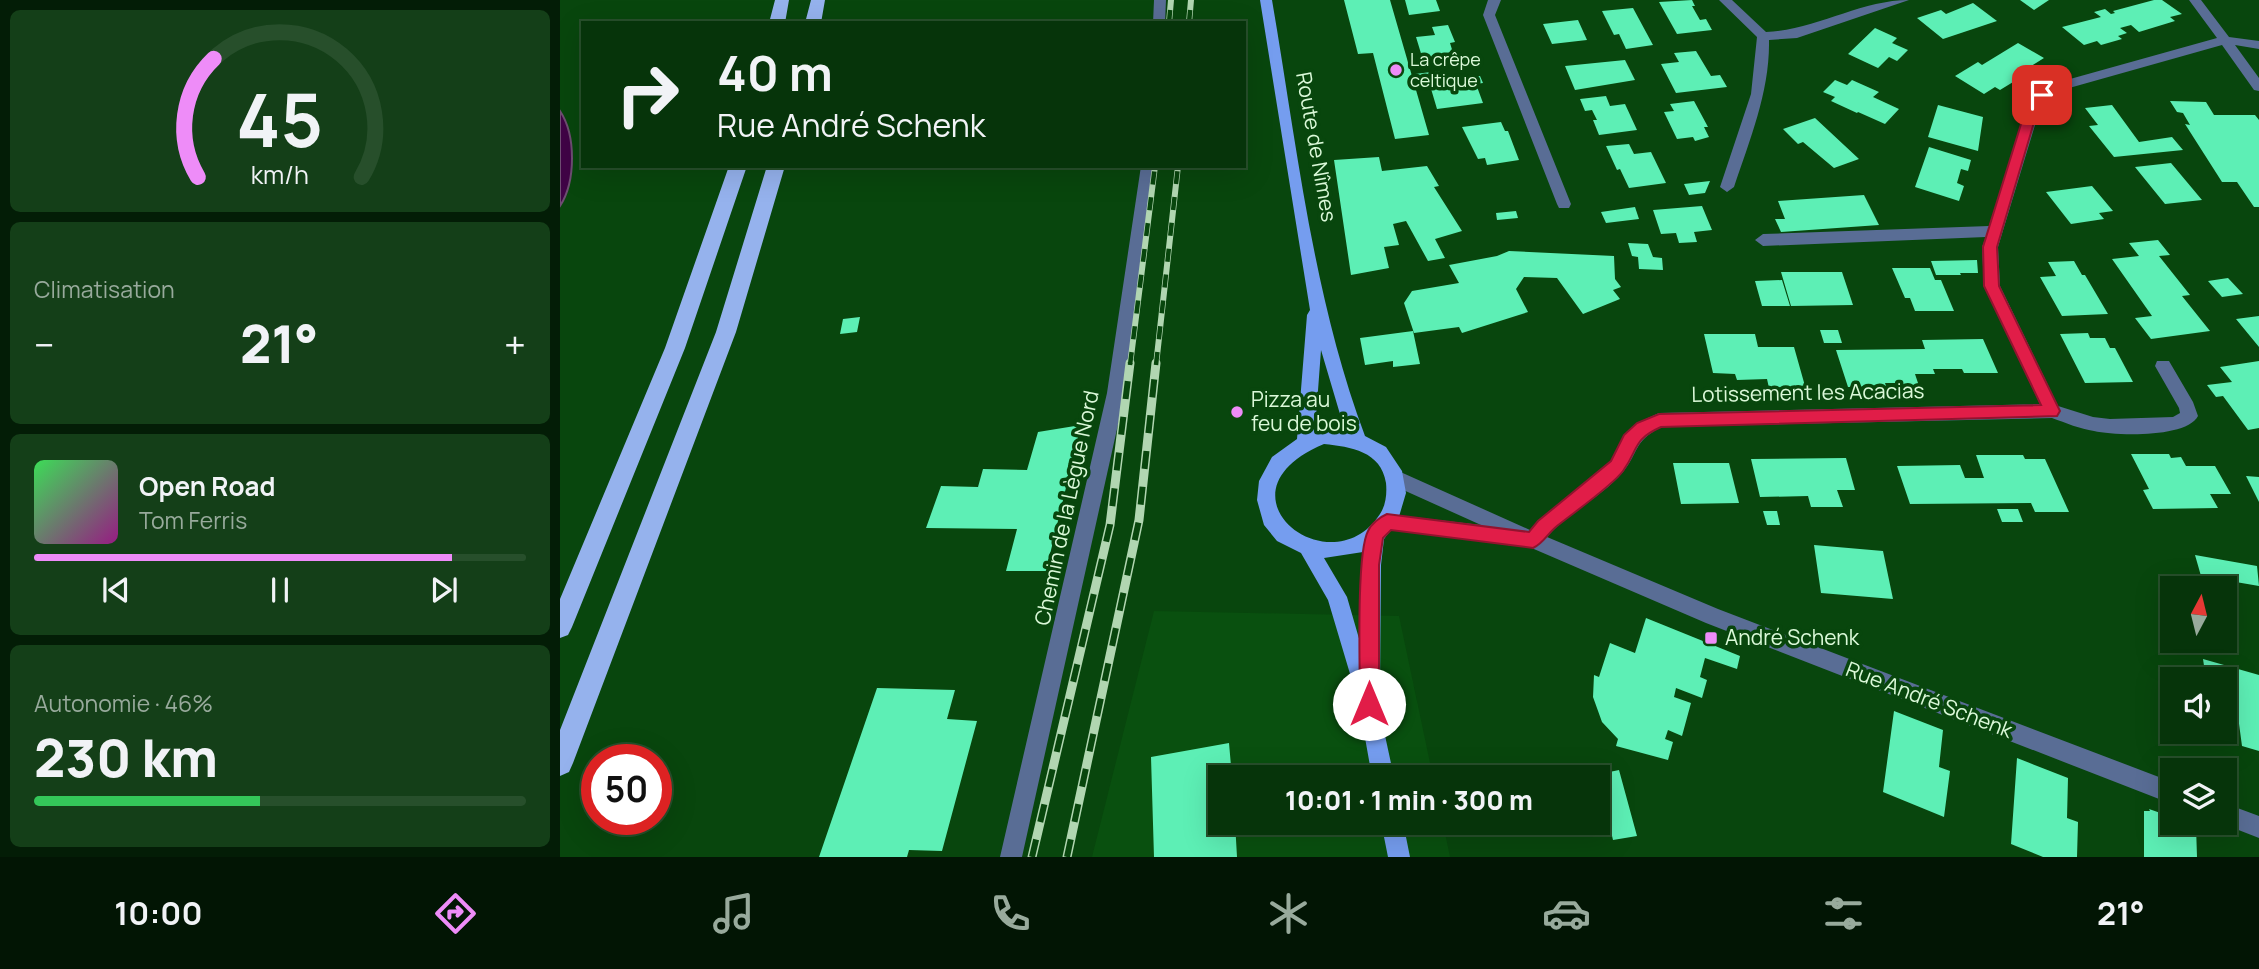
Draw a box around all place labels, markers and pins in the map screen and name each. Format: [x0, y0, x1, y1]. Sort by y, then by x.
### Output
place label: La crêpe celtique [1410, 47, 1481, 92]
marker: La crêpe celtique [1388, 62, 1404, 78]
pin [2012, 65, 2072, 125]
place label: Pizza au feu de bois [1251, 385, 1357, 437]
marker: Pizza au feu de bois [1229, 404, 1245, 420]
place label: André Schenk [1725, 623, 1860, 651]
marker: André Schenk [1703, 630, 1719, 646]

